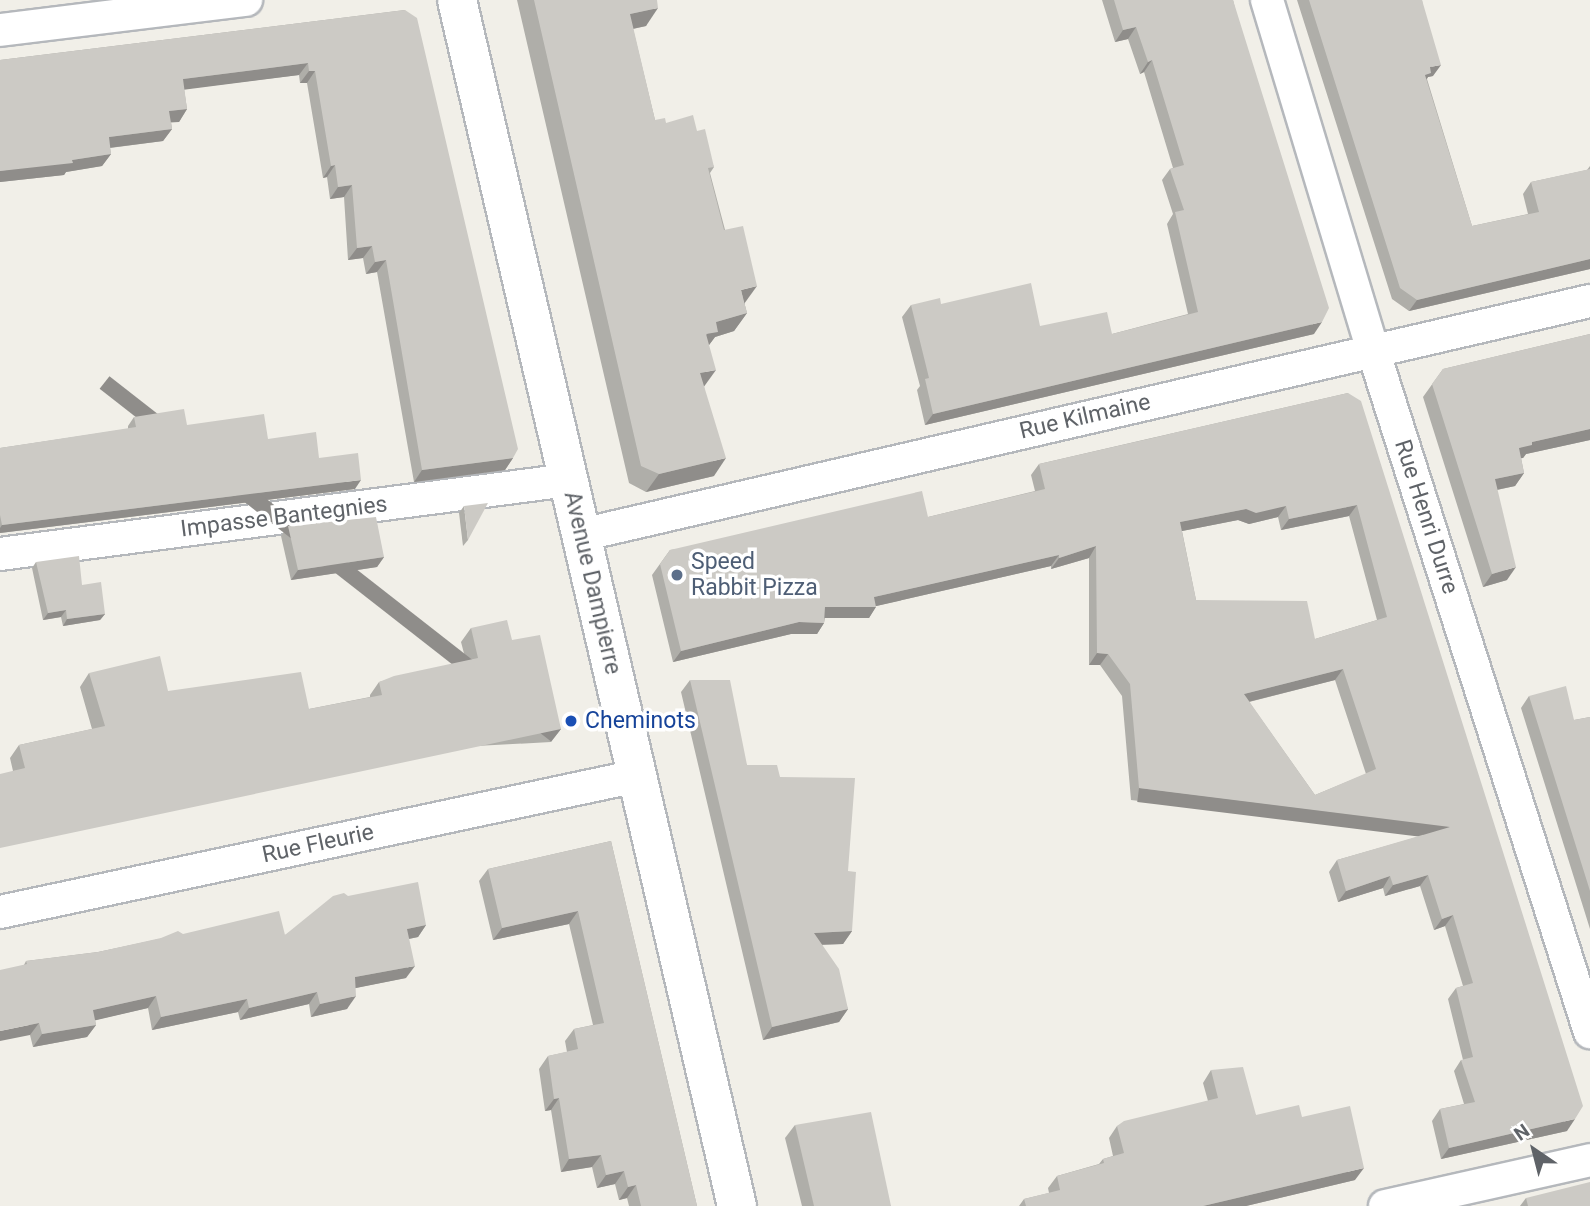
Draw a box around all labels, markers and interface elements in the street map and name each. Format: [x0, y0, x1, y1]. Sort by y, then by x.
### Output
street label: Rue Kilmaine [1017, 389, 1153, 445]
street label: Rue Henri Durre [1388, 436, 1464, 598]
street label: Avenue Dampierre [558, 489, 626, 677]
street label: Impasse Bantegnies [179, 491, 389, 543]
place label: Speed Rabbit Pizza [691, 548, 818, 602]
marker: Speed Rabbit Pizza [669, 567, 685, 583]
place label: Cheminots [585, 707, 696, 735]
marker: Cheminots [563, 713, 579, 729]
street label: Rue Fleurie [260, 819, 376, 869]
north arrow [1499, 1115, 1569, 1185]
text: N [1510, 1119, 1534, 1146]

